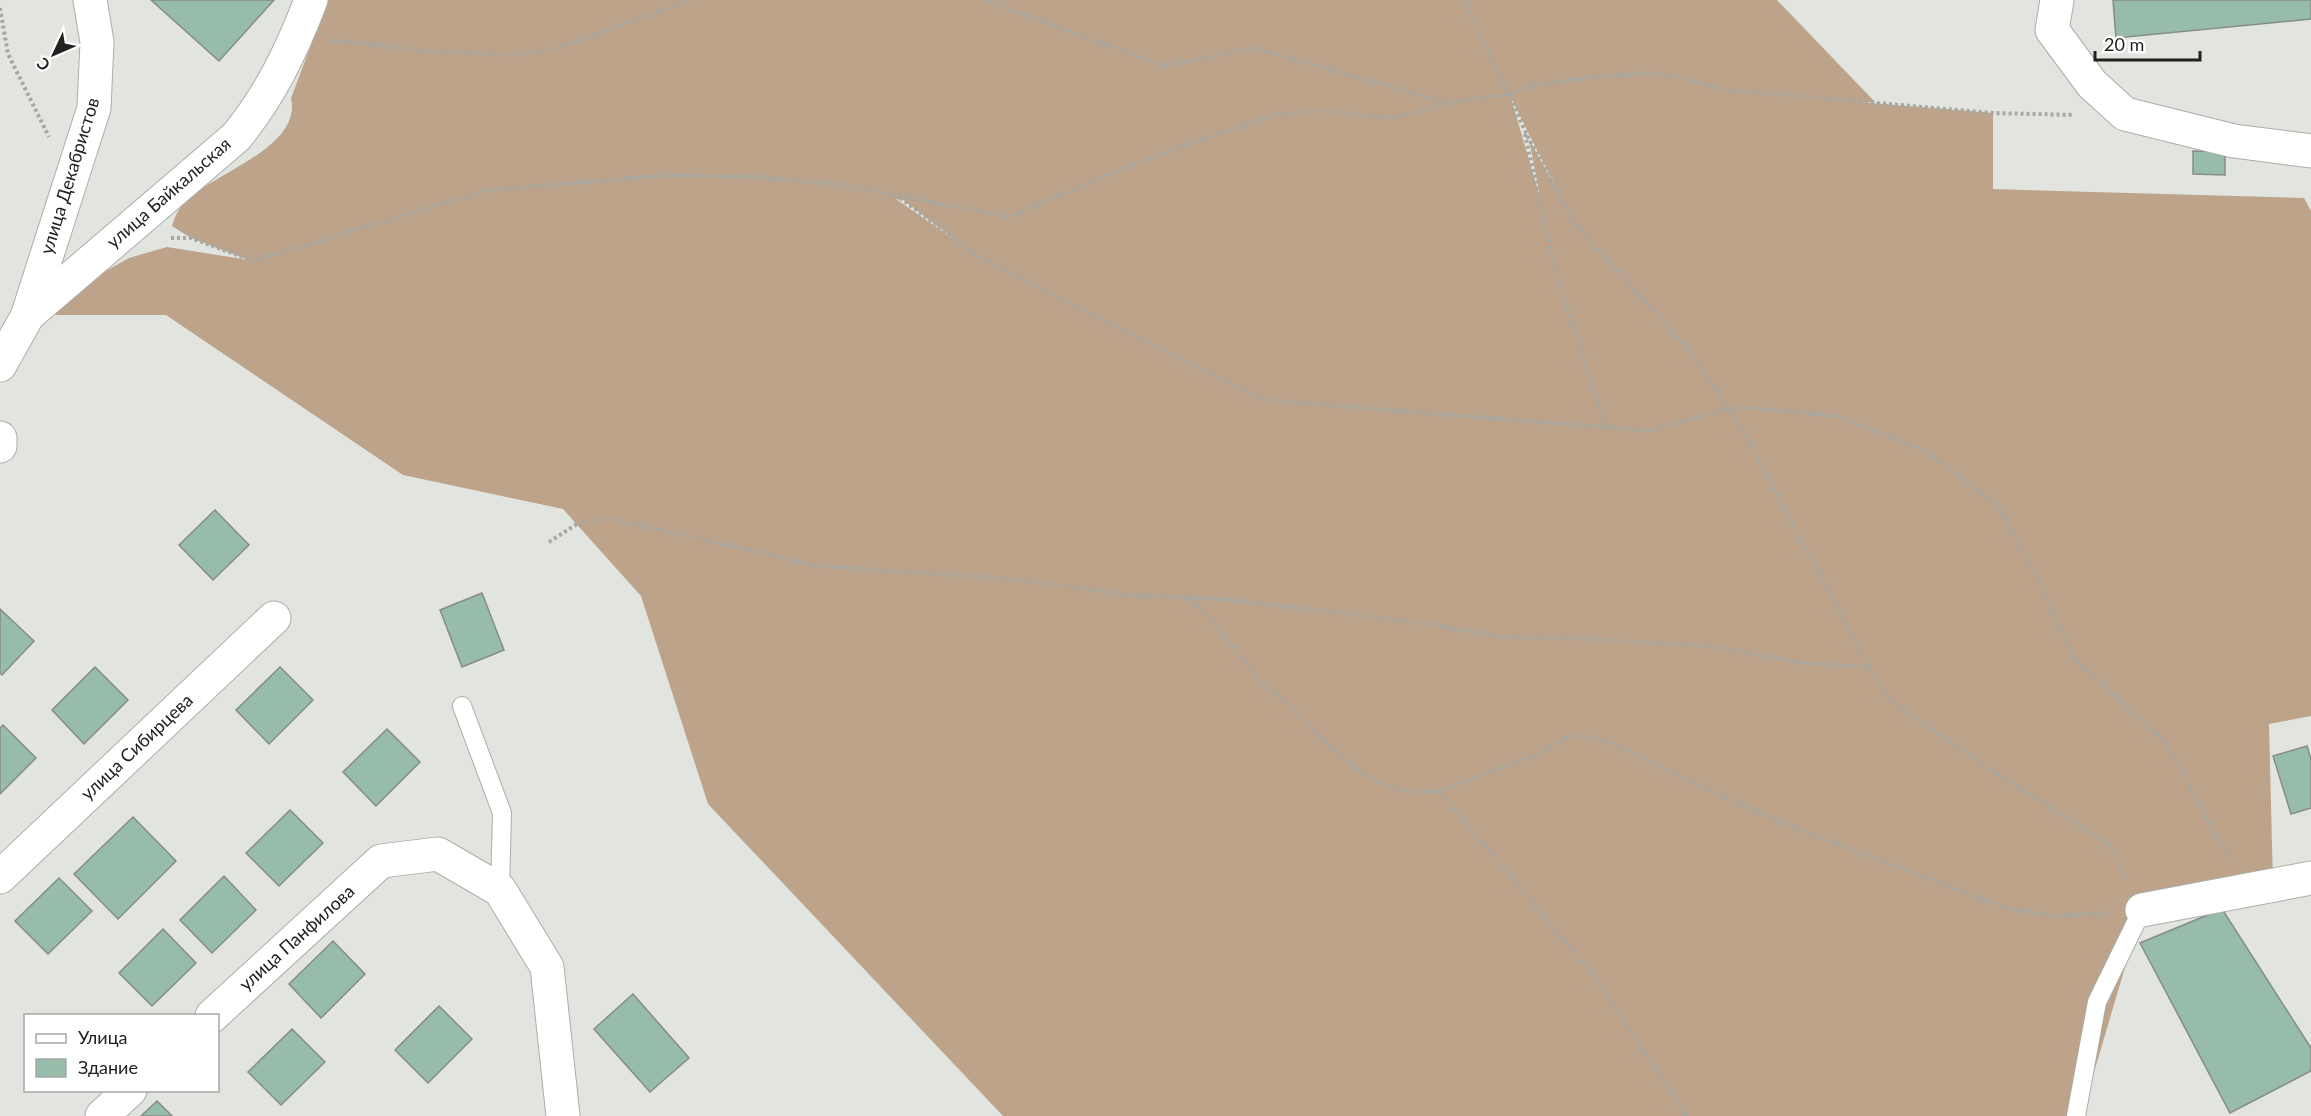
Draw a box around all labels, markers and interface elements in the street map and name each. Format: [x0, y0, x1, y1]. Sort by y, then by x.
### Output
north arrow [24, 24, 84, 84]
scale bar [2095, 24, 2200, 62]
text: 20 m [2104, 33, 2144, 55]
text: С [32, 54, 53, 75]
street label: улица Декабристов [35, 95, 103, 257]
street label: улица Байкальская [102, 132, 235, 252]
street label: улица Сибирцева [76, 689, 197, 804]
street label: улица Панфилова [234, 880, 359, 995]
legend [24, 1014, 219, 1092]
text: Улица [78, 1026, 128, 1048]
text: Здание [78, 1056, 138, 1078]

